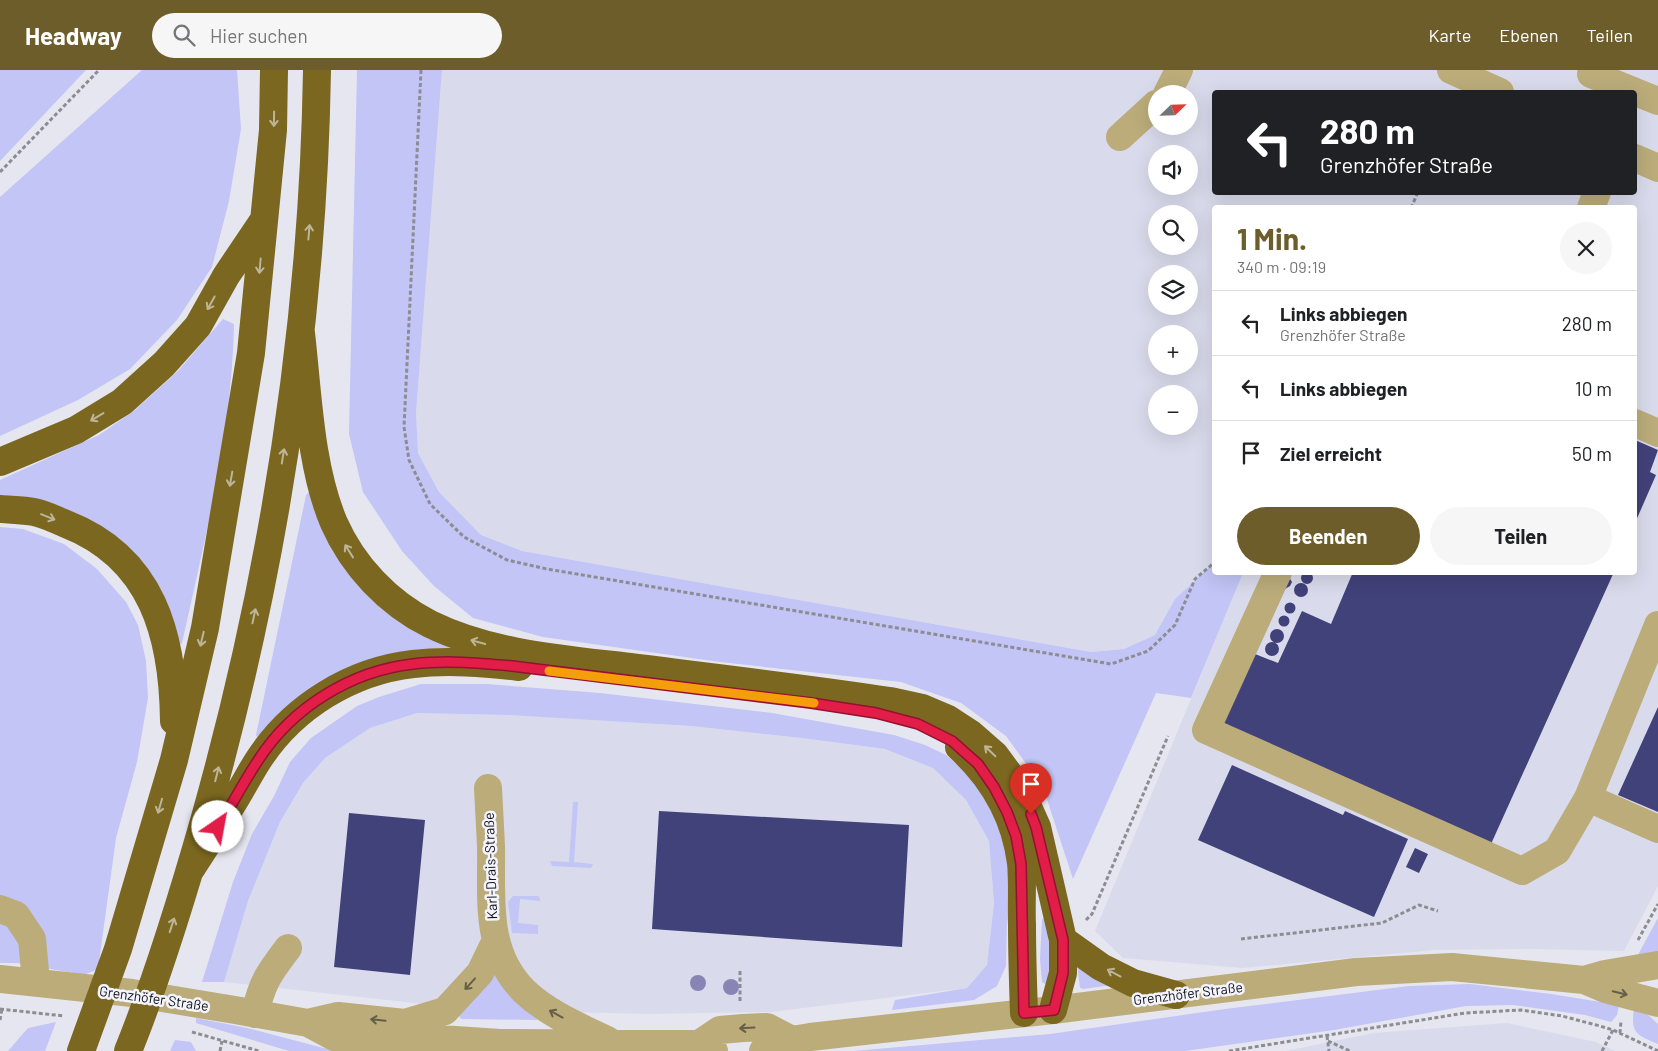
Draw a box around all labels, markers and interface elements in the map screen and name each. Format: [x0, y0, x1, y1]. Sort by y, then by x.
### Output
search box [152, 13, 502, 58]
text: Headway [25, 21, 122, 50]
icon: search [170, 21, 198, 49]
text: Hier suchen [210, 24, 308, 47]
text: Karte [1428, 24, 1471, 46]
text: Ebenen [1499, 24, 1558, 46]
text: Teilen [1586, 24, 1633, 46]
north arrow [1148, 85, 1198, 135]
map controls [1148, 85, 1198, 435]
text: 280 m [1320, 109, 1415, 151]
one-way arrow [269, 110, 278, 126]
icon: left [1237, 110, 1302, 175]
button: sound [1148, 145, 1198, 195]
text: Grenzhöfer Straße [1320, 151, 1493, 177]
button: search [1148, 205, 1198, 255]
text: 1 Min. [1237, 220, 1307, 256]
button: close [1560, 222, 1612, 274]
one-way arrow [304, 225, 313, 241]
text: 340 m · 09:19 [1237, 257, 1326, 276]
one-way arrow [255, 258, 264, 274]
button: layers [1148, 265, 1198, 315]
one-way arrow [206, 296, 216, 311]
text: Links abbiegen [1280, 302, 1407, 325]
icon: left [1237, 309, 1265, 337]
text: 280 m [1562, 312, 1612, 335]
button: + [1148, 325, 1198, 375]
text: Grenzhöfer Straße [1280, 325, 1406, 344]
icon: left [1237, 374, 1265, 402]
text: Links abbiegen [1280, 377, 1407, 400]
text: 10 m [1575, 377, 1612, 400]
button: − [1148, 385, 1198, 435]
one-way arrow [91, 412, 105, 422]
icon: arrive [1237, 439, 1265, 467]
text: Ziel erreicht [1280, 442, 1382, 465]
text: 50 m [1572, 442, 1612, 465]
one-way arrow [279, 449, 289, 465]
one-way arrow [226, 471, 236, 487]
button: Beenden [1237, 507, 1420, 565]
button: Teilen [1430, 507, 1612, 565]
one-way arrow [40, 513, 55, 522]
one-way arrow [344, 544, 354, 558]
one-way arrow [250, 609, 260, 625]
one-way arrow [197, 631, 206, 647]
one-way arrow [471, 637, 487, 646]
one-way arrow [984, 745, 996, 757]
pin [1010, 763, 1052, 814]
one-way arrow [213, 767, 222, 783]
icon: arrive [1017, 770, 1045, 798]
one-way arrow [155, 798, 165, 814]
position arrow [191, 800, 243, 852]
street label: Karl-Drais-Straße [480, 812, 500, 920]
one-way arrow [168, 917, 177, 933]
one-way arrow [1107, 968, 1122, 977]
one-way arrow [464, 977, 476, 990]
street label: Grenzhöfer Straße [1132, 978, 1244, 1008]
street label: Grenzhöfer Straße [98, 982, 210, 1014]
one-way arrow [1612, 989, 1628, 999]
one-way arrow [549, 1009, 564, 1019]
one-way arrow [370, 1016, 386, 1025]
one-way arrow [739, 1023, 755, 1032]

